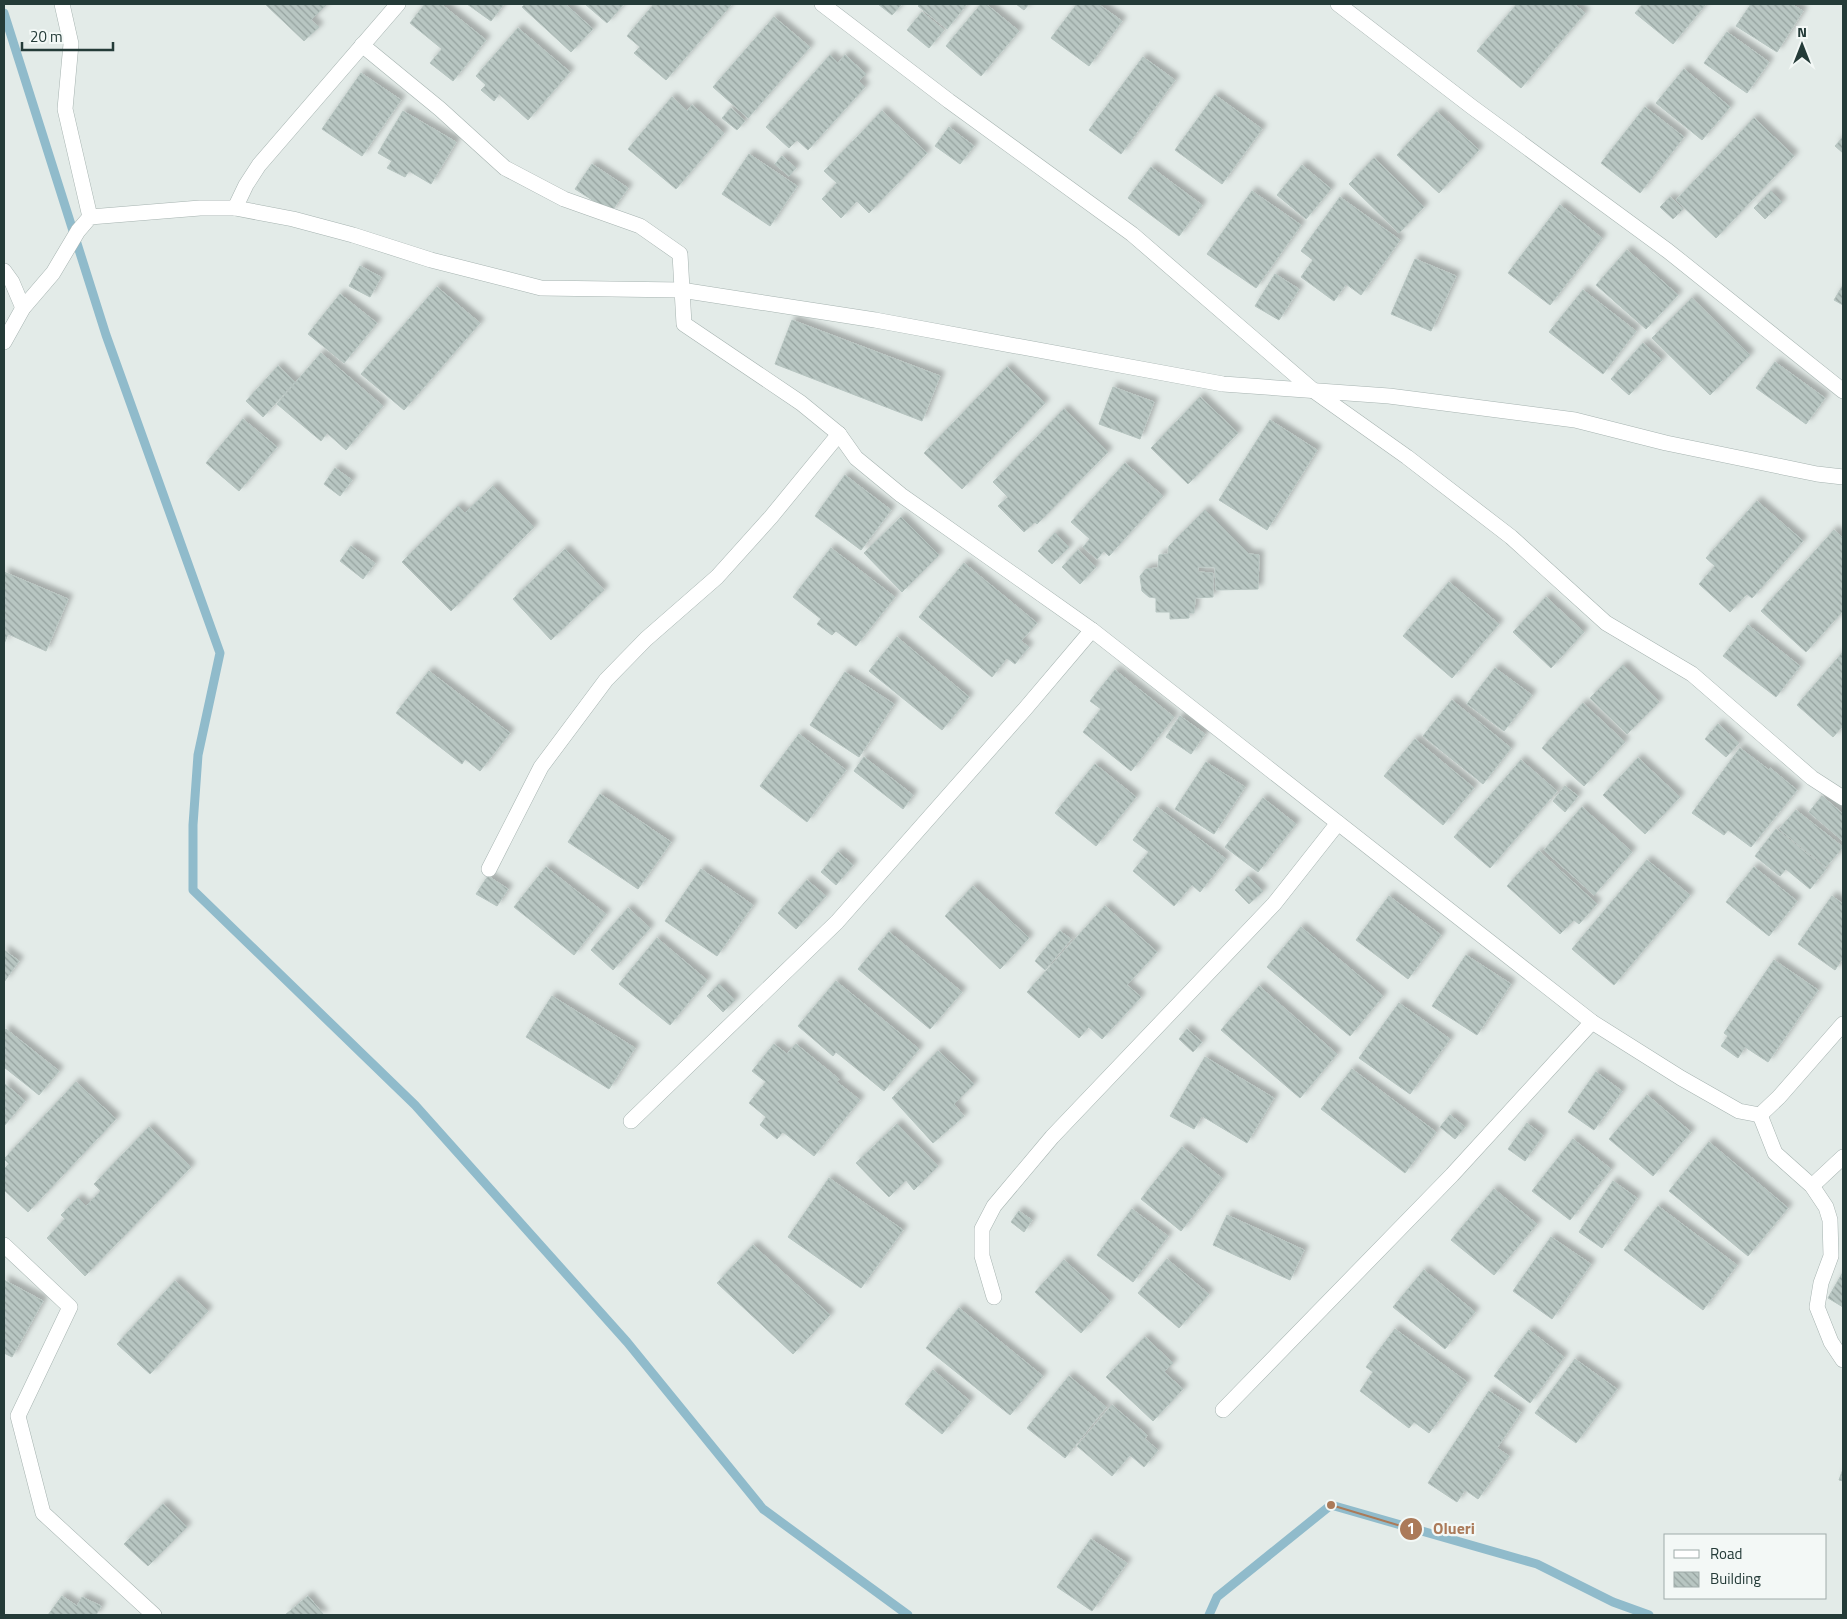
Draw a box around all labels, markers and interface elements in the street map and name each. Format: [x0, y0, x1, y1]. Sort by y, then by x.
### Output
scale bar [22, 20, 114, 52]
north arrow [1777, 20, 1827, 70]
text: N [1797, 21, 1807, 42]
text: 20 m [30, 25, 63, 48]
callout: Olueri [1398, 1513, 1485, 1544]
text: Olueri [1433, 1516, 1475, 1540]
text: 1 [1407, 1517, 1415, 1540]
legend [1664, 1534, 1827, 1599]
text: Road [1710, 1542, 1742, 1565]
text: Building [1710, 1567, 1761, 1590]

